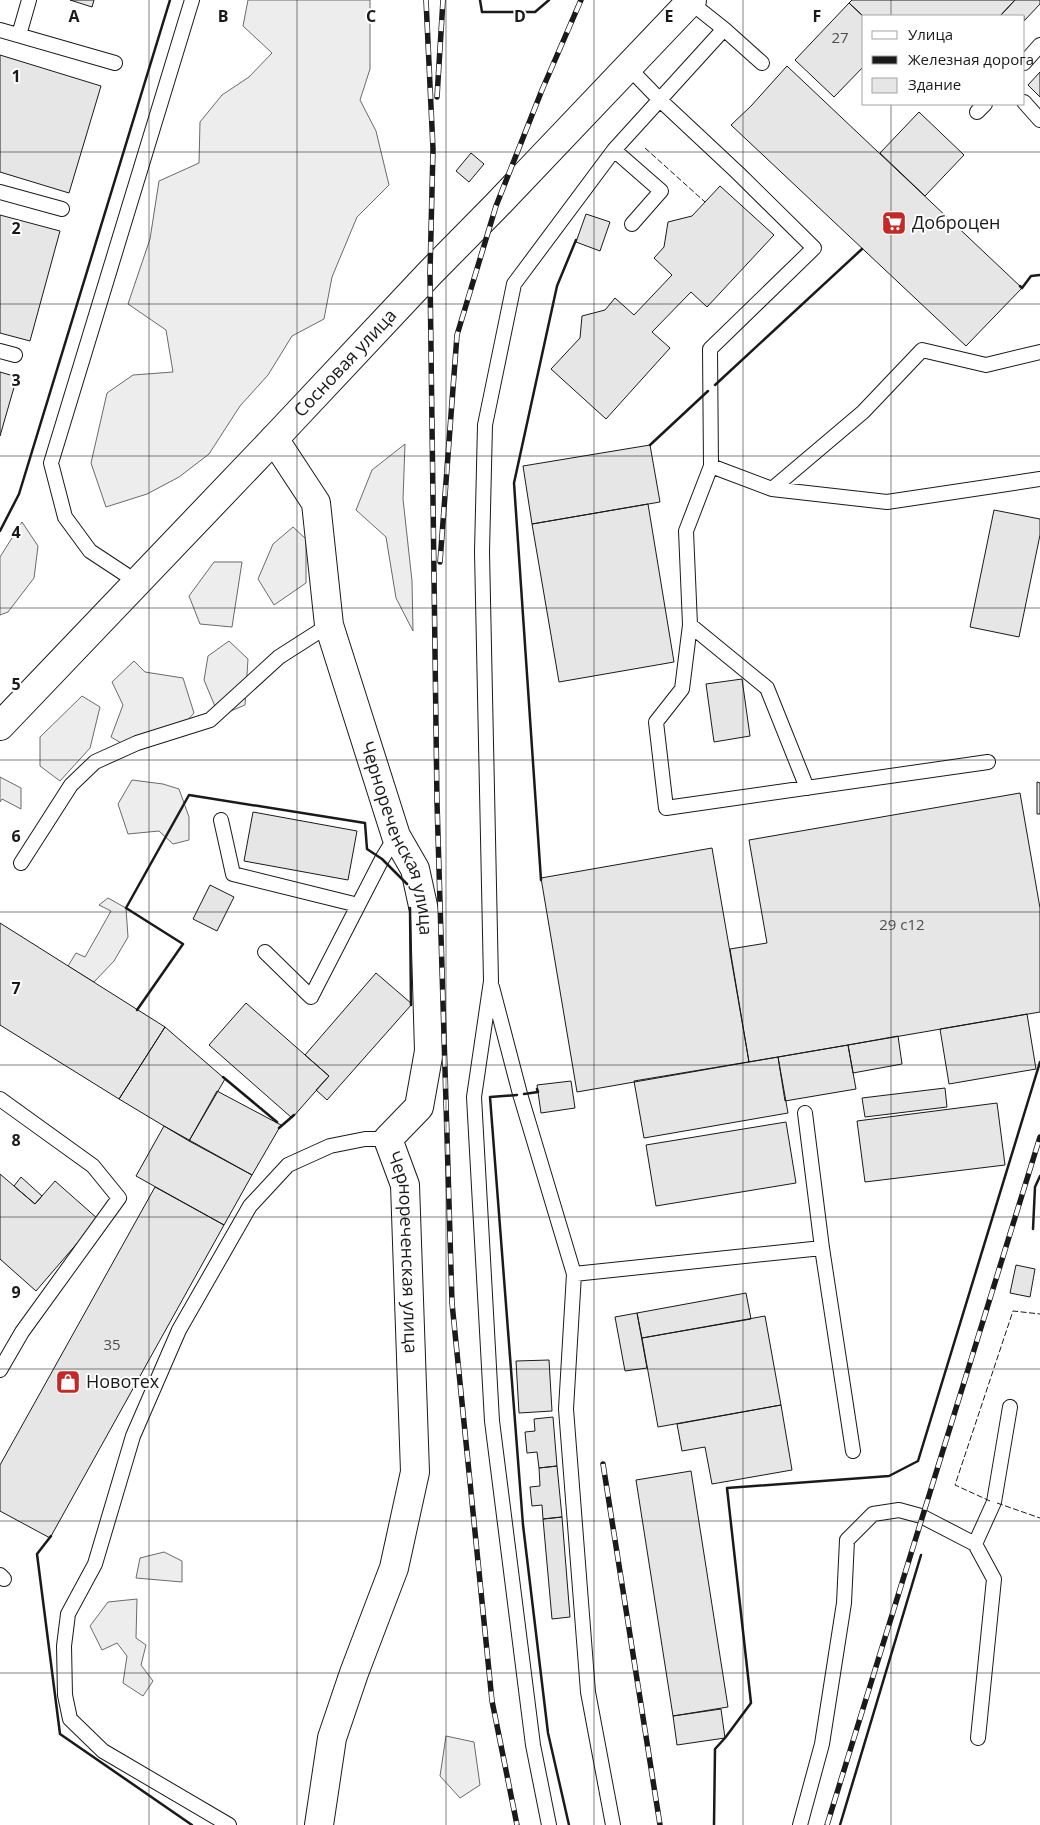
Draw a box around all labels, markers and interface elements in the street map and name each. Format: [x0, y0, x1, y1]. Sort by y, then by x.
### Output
text: A [68, 5, 80, 27]
text: B [218, 5, 228, 27]
text: C [366, 5, 376, 27]
text: D [514, 5, 526, 27]
text: E [665, 5, 674, 27]
text: F [813, 5, 821, 27]
legend [862, 15, 1025, 105]
text: Улица [908, 24, 953, 44]
house number: 27 [831, 27, 849, 47]
text: Железная дорога [908, 49, 1034, 69]
text: 1 [11, 65, 21, 87]
text: Здание [908, 74, 961, 94]
supermarket icon: Доброцен [881, 210, 907, 236]
place label: Доброцен [912, 210, 1000, 234]
text: 2 [11, 217, 21, 239]
street label: Сосновая улица [288, 303, 401, 422]
text: 3 [11, 369, 21, 391]
text: 4 [11, 521, 21, 543]
text: 5 [11, 673, 21, 695]
street label: Чернореченская улица [356, 738, 439, 936]
text: 6 [11, 825, 21, 847]
house number: 29 с12 [879, 914, 925, 934]
text: 7 [11, 977, 21, 999]
text: 8 [11, 1129, 21, 1151]
street label: Чернореченская улица [382, 1147, 424, 1354]
text: 9 [11, 1281, 21, 1303]
house number: 35 [103, 1334, 121, 1354]
shop icon: Новотех [55, 1369, 81, 1395]
place label: Новотех [86, 1369, 160, 1393]

